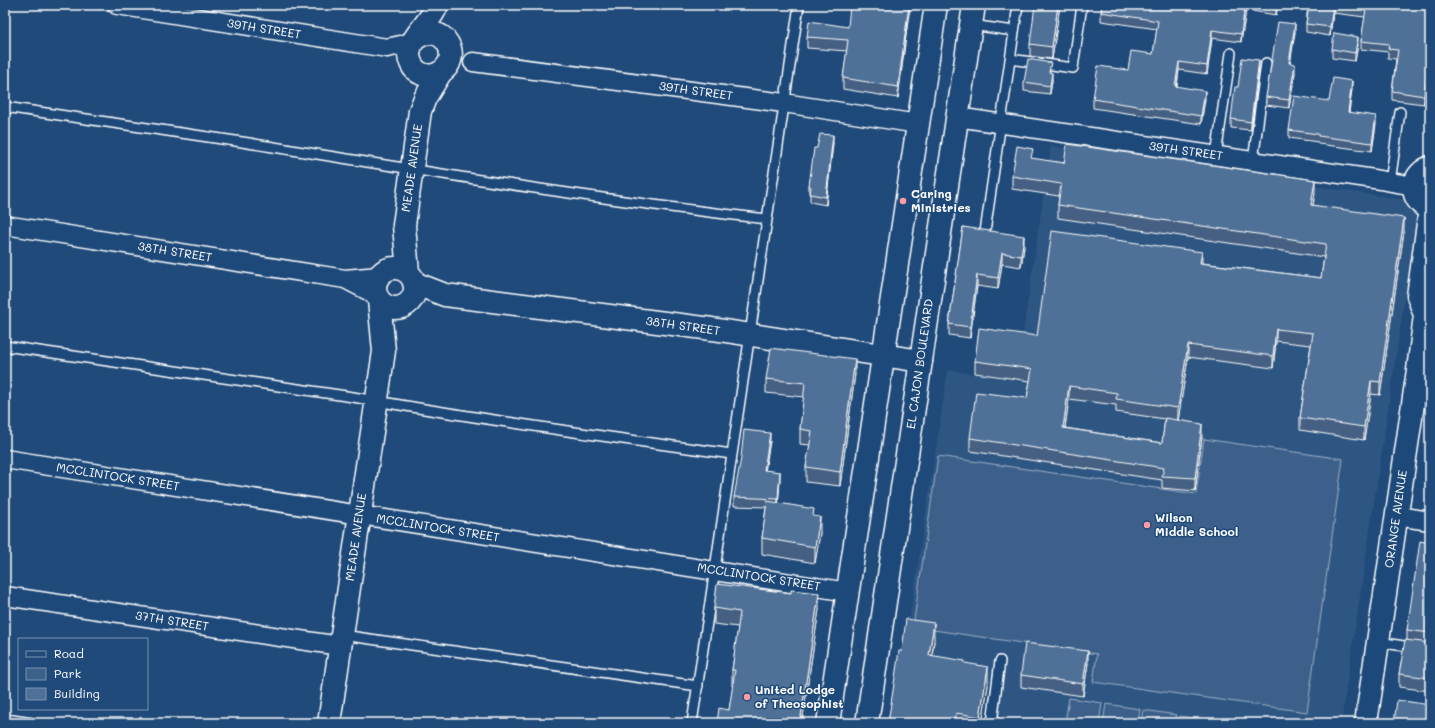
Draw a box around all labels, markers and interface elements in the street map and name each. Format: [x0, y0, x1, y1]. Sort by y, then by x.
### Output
street label: 39TH STREET [226, 14, 303, 42]
street label: 39TH STREET [658, 77, 735, 103]
street label: MEADE AVENUE [397, 123, 425, 213]
street label: 39TH STREET [1148, 137, 1225, 163]
place label: Caring Ministries [911, 185, 971, 215]
marker: Caring Ministries [898, 196, 908, 206]
street label: 38TH STREET [137, 237, 214, 265]
street label: EL CAJON BOULEVARD [902, 298, 936, 430]
street label: 38TH STREET [645, 312, 722, 338]
street label: MCCLINTOCK STREET [55, 458, 181, 494]
street label: ORANGE AVENUE [1380, 469, 1410, 569]
street label: MEADE AVENUE [341, 492, 369, 582]
street label: MCCLINTOCK STREET [375, 509, 501, 545]
place label: Wilson Middle School [1155, 509, 1238, 539]
marker: Wilson Middle School [1142, 520, 1152, 530]
street label: MCCLINTOCK STREET [696, 558, 822, 594]
street label: 37TH STREET [134, 606, 210, 634]
legend [18, 638, 148, 710]
text: Road [54, 645, 84, 661]
text: Park [54, 665, 81, 681]
place label: United Lodge of Theosophist [755, 681, 844, 711]
text: Building [54, 685, 100, 701]
marker: United Lodge of Theosophist [742, 692, 752, 702]

